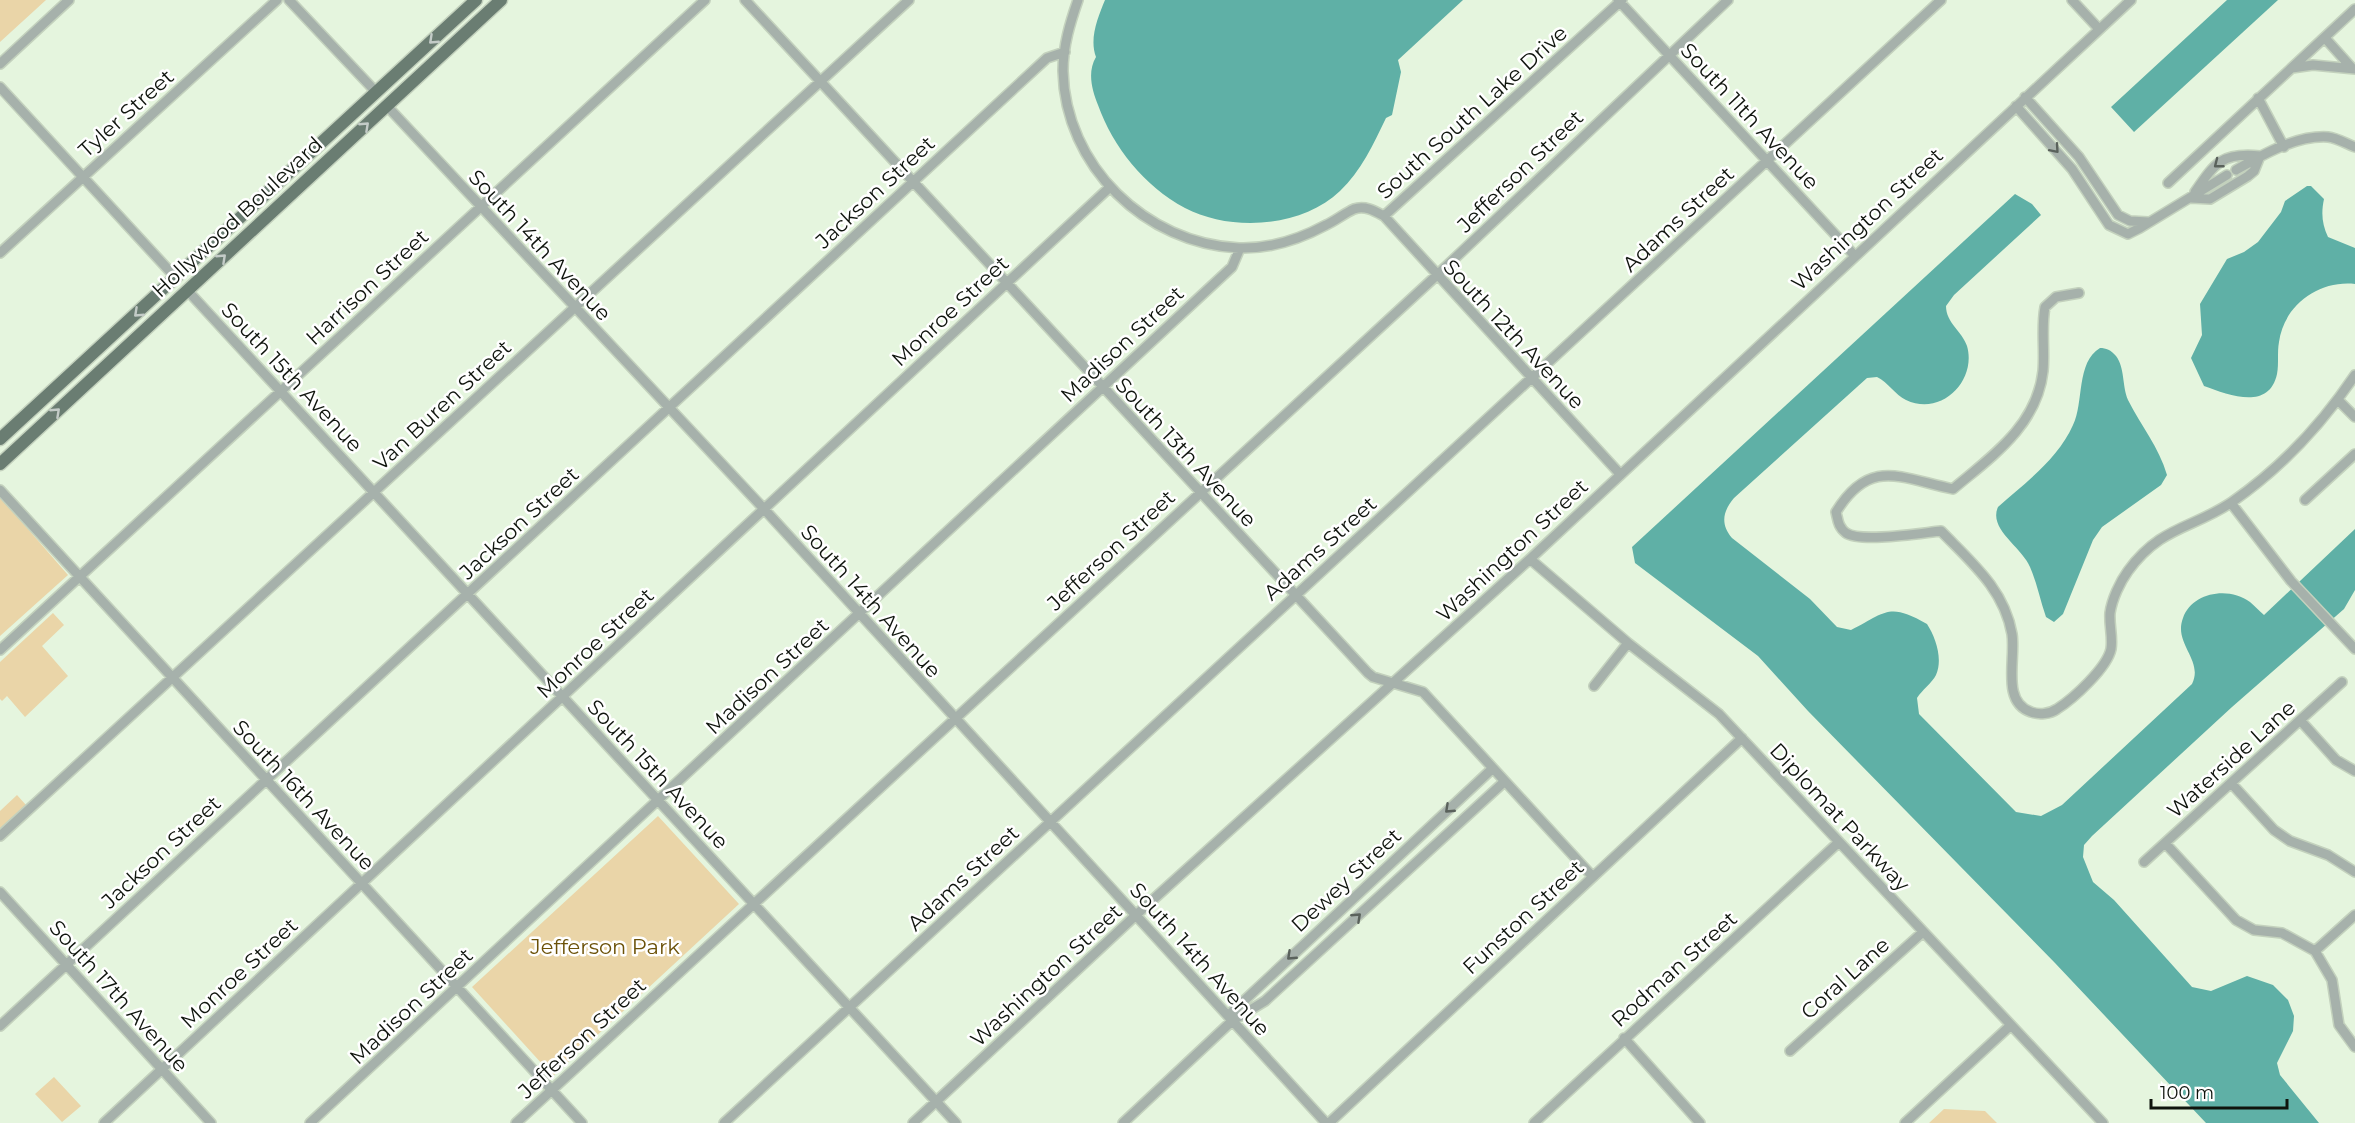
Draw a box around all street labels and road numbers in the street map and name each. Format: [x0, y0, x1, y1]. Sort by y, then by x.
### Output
street label: South South Lake Drive [1372, 20, 1572, 204]
street label: South 11th Avenue [1676, 38, 1824, 194]
street label: Tyler Street [73, 64, 179, 162]
street label: Jefferson Street [1451, 105, 1588, 238]
street label: Hollywood Boulevard [147, 131, 327, 303]
street label: Jackson Street [810, 131, 940, 254]
street label: Washington Street [1786, 142, 1948, 296]
street label: Adams Street [1617, 161, 1739, 277]
street label: South 14th Avenue [464, 164, 616, 326]
street label: Harrison Street [301, 224, 433, 350]
street label: Monroe Street [886, 251, 1014, 371]
street label: South 12th Avenue [1438, 254, 1590, 414]
street label: Madison Street [1055, 281, 1189, 407]
street label: South 15th Avenue [216, 297, 368, 457]
street label: Van Buren Street [368, 335, 516, 475]
street label: South 13th Avenue [1110, 372, 1262, 532]
street label: Jackson Street [454, 462, 584, 585]
street label: Washington Street [1431, 473, 1593, 627]
street label: Jefferson Street [1041, 485, 1180, 616]
street label: Adams Street [1258, 491, 1382, 605]
street label: South 14th Avenue [796, 519, 946, 683]
street label: Monroe Street [531, 583, 659, 703]
street label: Madison Street [700, 613, 834, 739]
street label: South 15th Avenue [582, 694, 734, 854]
street label: Waterside Lane [2162, 695, 2300, 823]
street label: South 16th Avenue [228, 715, 380, 875]
street label: Diplomat Parkway [1765, 738, 1916, 897]
street label: Jackson Street [96, 791, 226, 914]
street label: Adams Street [902, 820, 1024, 936]
street label: Dewey Street [1286, 823, 1406, 937]
street label: Funston Street [1457, 855, 1589, 979]
street label: South 14th Avenue [1125, 877, 1275, 1041]
street label: Washington Street [965, 898, 1127, 1052]
street label: Rodman Street [1606, 906, 1742, 1032]
street label: Monroe Street [175, 913, 303, 1033]
street label: South 17th Avenue [44, 915, 194, 1077]
street label: Coral Lane [1796, 932, 1894, 1024]
street label: Madison Street [344, 943, 478, 1069]
street label: Jefferson Street [512, 973, 651, 1104]

